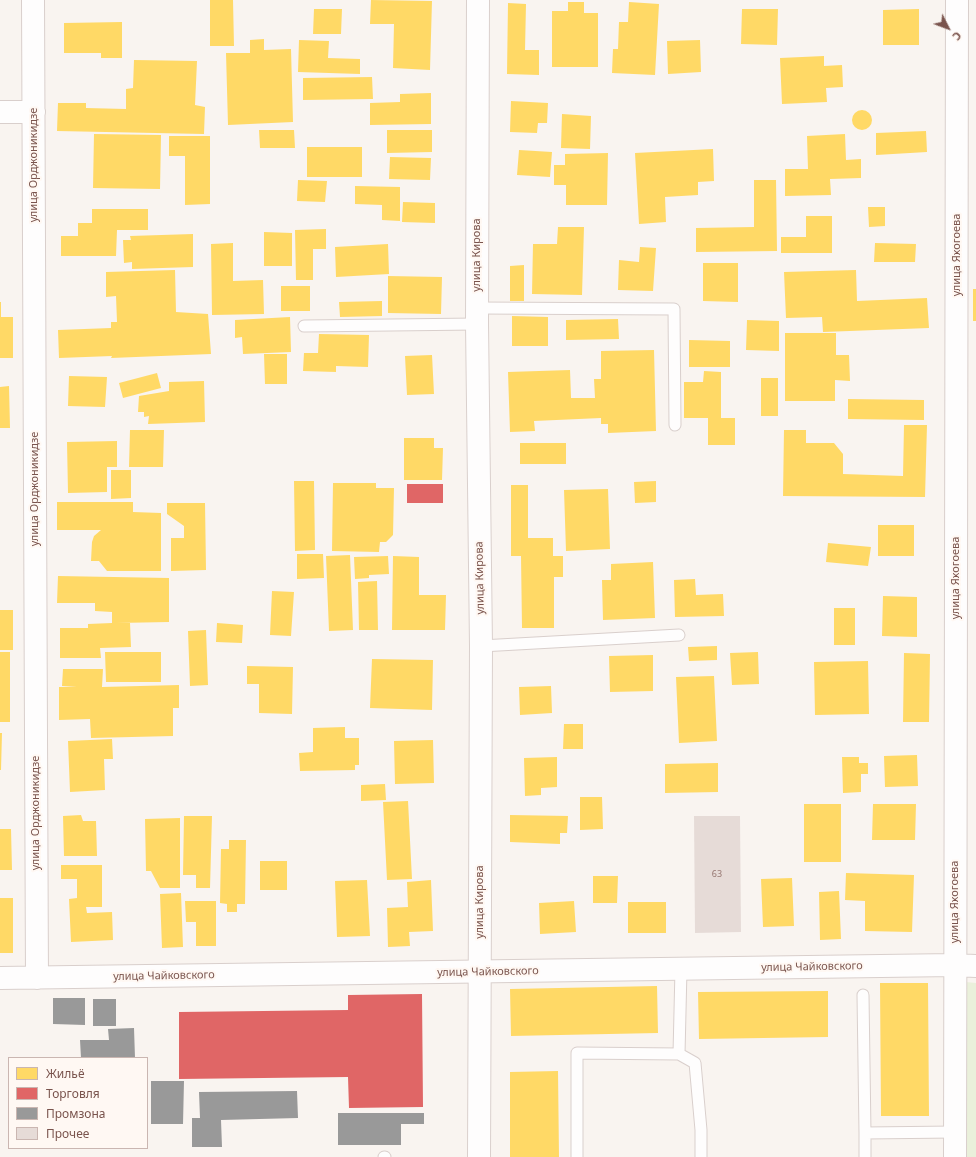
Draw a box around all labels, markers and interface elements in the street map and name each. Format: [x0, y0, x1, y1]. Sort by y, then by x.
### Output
north arrow [928, 8, 968, 48]
text: С [949, 29, 965, 44]
street label: улица Орджоникидзе [27, 108, 41, 222]
street label: улица Яхогоева [950, 214, 964, 296]
street label: улица Кирова [470, 218, 484, 292]
street label: улица Орджоникидзе [28, 432, 42, 546]
street label: улица Яхогоева [949, 537, 963, 619]
street label: улица Кирова [473, 541, 487, 615]
street label: улица Орджоникидзе [29, 756, 43, 870]
street label: улица Яхогоева [948, 861, 962, 943]
street label: улица Кирова [473, 865, 487, 939]
house number: 63 [712, 869, 722, 879]
street label: улица Чайковского [761, 960, 863, 974]
street label: улица Чайковского [437, 965, 539, 979]
street label: улица Чайковского [113, 969, 215, 983]
legend [8, 1057, 148, 1149]
text: Жильё [46, 1065, 85, 1082]
text: Торговля [46, 1085, 100, 1102]
text: Промзона [46, 1105, 105, 1122]
text: Прочее [46, 1125, 89, 1142]

